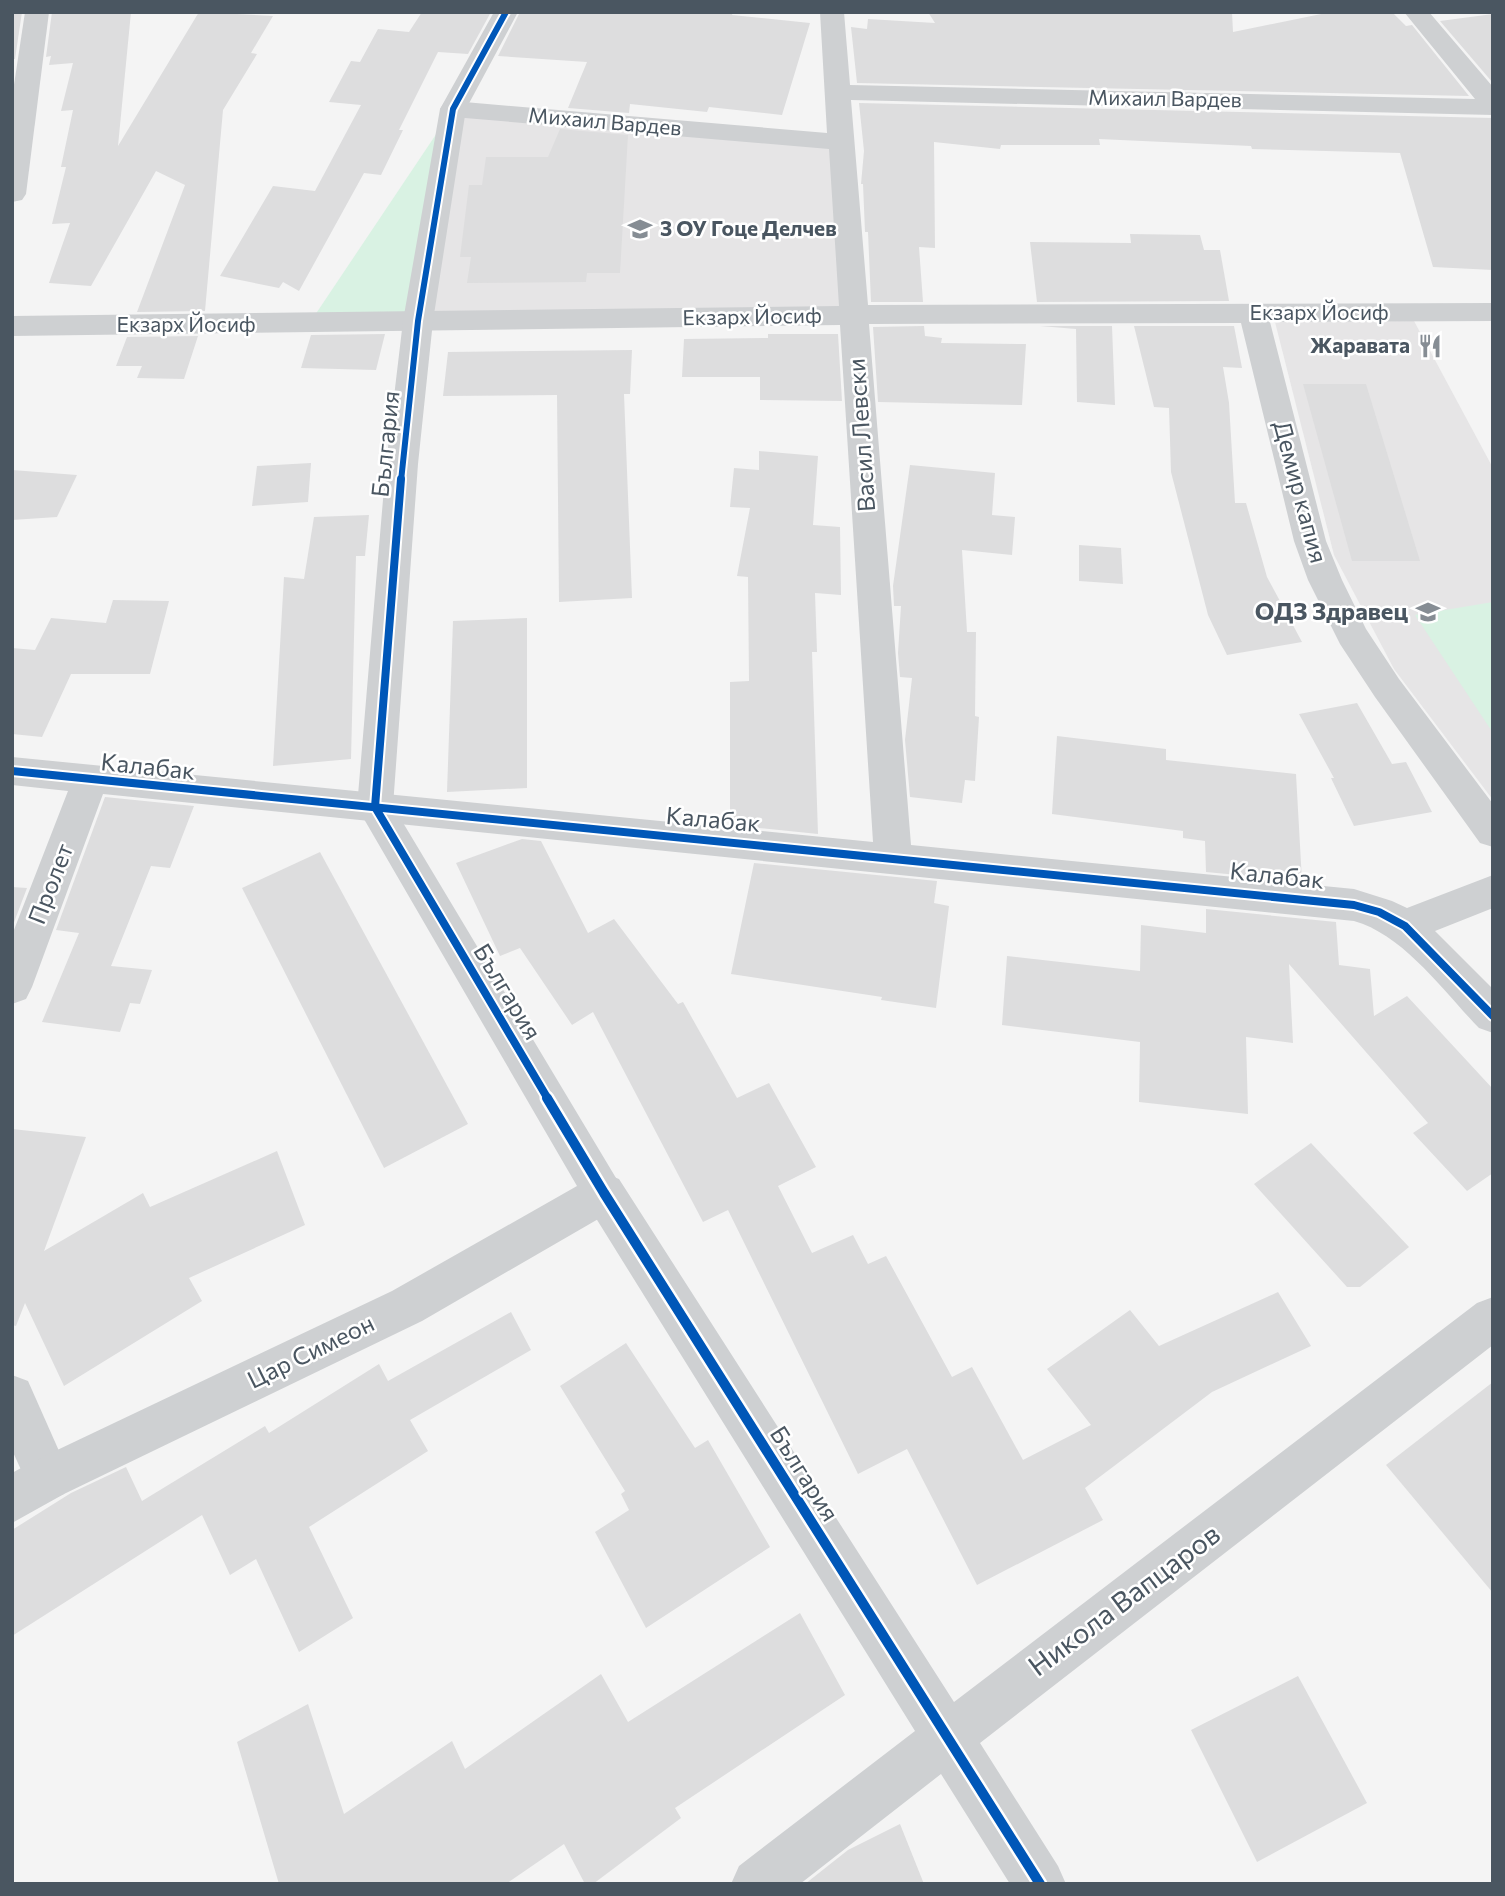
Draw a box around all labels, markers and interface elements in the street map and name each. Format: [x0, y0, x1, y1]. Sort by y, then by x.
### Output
street label: Михаил Вардев [1088, 84, 1242, 111]
street label: Михаил Вардев [528, 101, 683, 140]
school or university icon: 3 ОУ Гоце Делчев [626, 215, 654, 243]
place label: 3 ОУ Гоце Делчев [660, 215, 837, 240]
street label: Екзарх Йосиф [1249, 299, 1389, 324]
street label: Екзарх Йосиф [682, 302, 822, 329]
street label: Екзарх Йосиф [116, 311, 256, 336]
place label: Жаравата [1310, 332, 1410, 357]
restaurant icon: Жаравата [1416, 332, 1444, 360]
street label: Васил Левски [841, 357, 880, 513]
street label: България [365, 389, 405, 499]
street label: Демир капия [1269, 417, 1334, 566]
place label: ОДЗ Здравец [1255, 596, 1408, 625]
school or university icon: ОДЗ Здравец [1414, 598, 1442, 626]
street label: Калабак [100, 746, 197, 785]
street label: Калабак [665, 800, 762, 837]
street label: Пролет [21, 839, 78, 928]
street label: Калабак [1229, 855, 1326, 894]
street label: България [468, 938, 548, 1045]
street label: Цар Симеон [242, 1308, 378, 1394]
street label: България [765, 1420, 846, 1526]
street label: Никола Вапцаров [1021, 1516, 1226, 1682]

